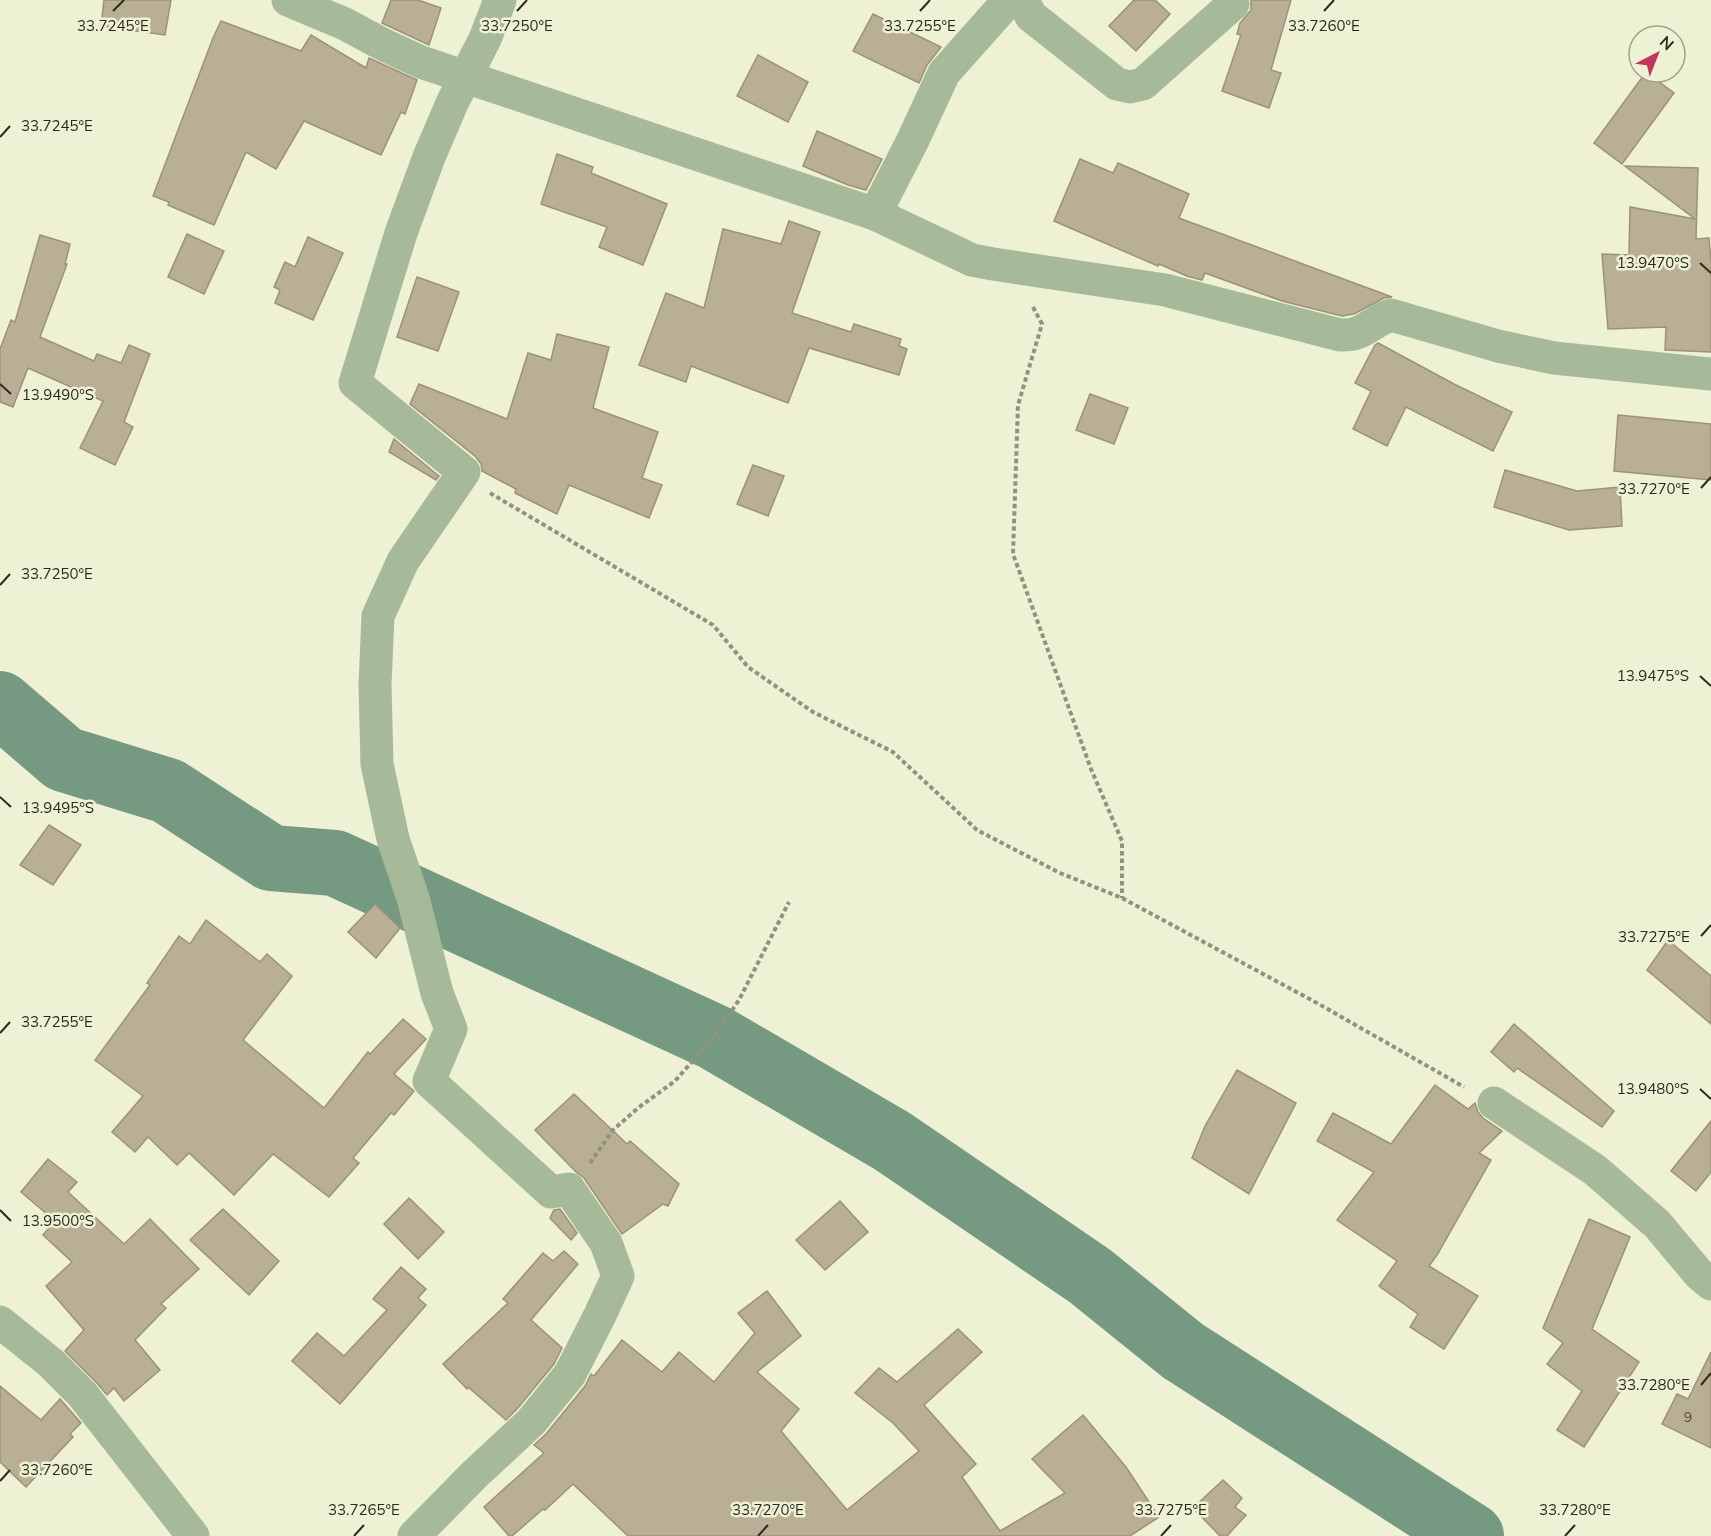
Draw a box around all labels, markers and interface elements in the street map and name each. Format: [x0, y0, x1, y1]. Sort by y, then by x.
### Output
text: 33.7245°E [77, 16, 149, 35]
text: 33.7250°E [481, 16, 553, 35]
text: 33.7255°E [884, 16, 956, 35]
text: 33.7260°E [1288, 16, 1360, 35]
north arrow [1627, 24, 1687, 84]
text: N [1656, 31, 1678, 54]
text: 33.7245°E [21, 116, 93, 135]
text: 13.9470°S [1617, 253, 1689, 272]
text: 13.9490°S [22, 385, 94, 404]
text: 33.7270°E [1618, 479, 1690, 498]
text: 33.7250°E [21, 564, 93, 583]
text: 13.9475°S [1617, 666, 1689, 685]
text: 13.9495°S [22, 798, 94, 817]
text: 33.7275°E [1618, 927, 1690, 946]
text: 33.7255°E [21, 1012, 93, 1031]
text: 13.9480°S [1617, 1079, 1689, 1098]
text: 13.9500°S [22, 1211, 94, 1230]
text: 33.7280°E [1618, 1375, 1690, 1394]
house number: 9 [1684, 1408, 1692, 1426]
text: 33.7260°E [21, 1460, 93, 1479]
text: 33.7265°E [328, 1500, 400, 1519]
text: 33.7270°E [732, 1500, 804, 1519]
text: 33.7275°E [1135, 1500, 1207, 1519]
text: 33.7280°E [1539, 1500, 1611, 1519]

